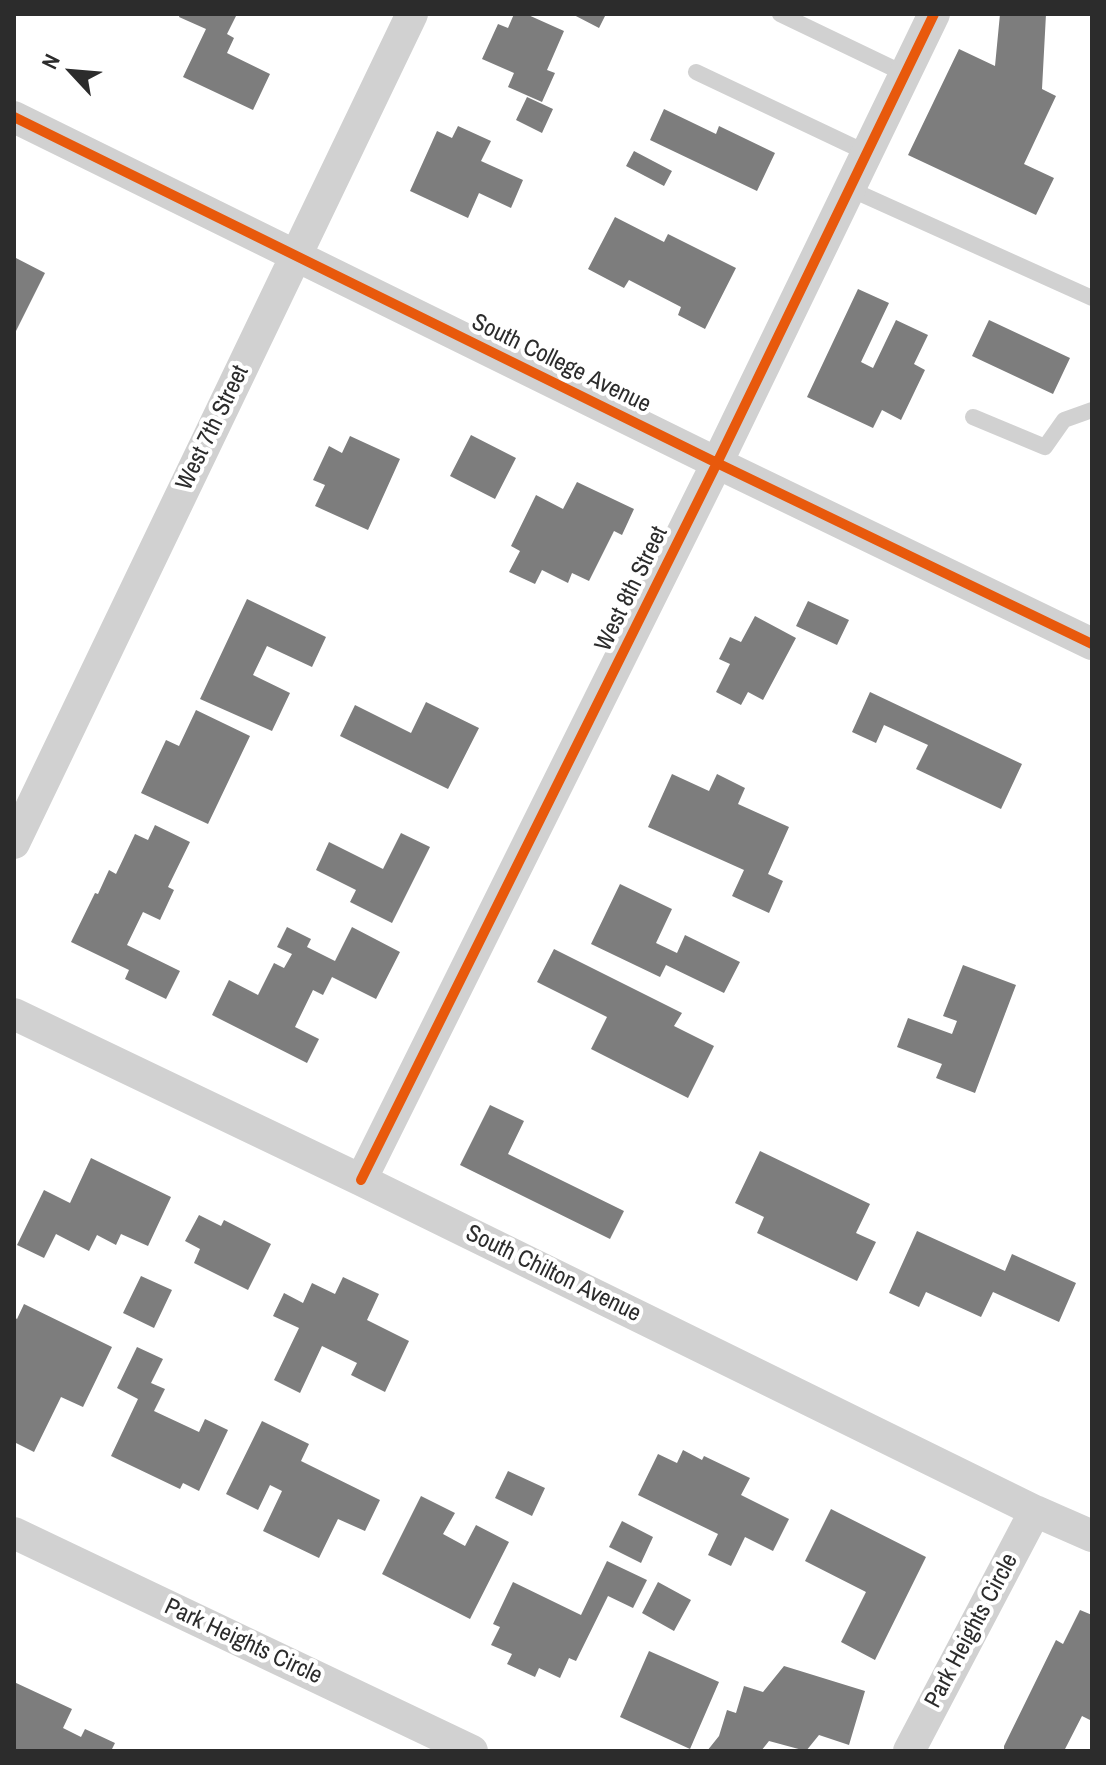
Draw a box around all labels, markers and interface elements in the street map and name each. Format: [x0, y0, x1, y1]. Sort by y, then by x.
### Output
north arrow [32, 32, 112, 112]
text: N [34, 49, 67, 74]
street label: South College Avenue [467, 308, 655, 420]
street label: West 7th Street [170, 361, 256, 495]
street label: West 8th Street [589, 522, 675, 656]
street label: South Chilton Avenue [461, 1219, 645, 1329]
street label: Park Heights Circle [919, 1549, 1025, 1713]
street label: Park Heights Circle [160, 1593, 326, 1691]

